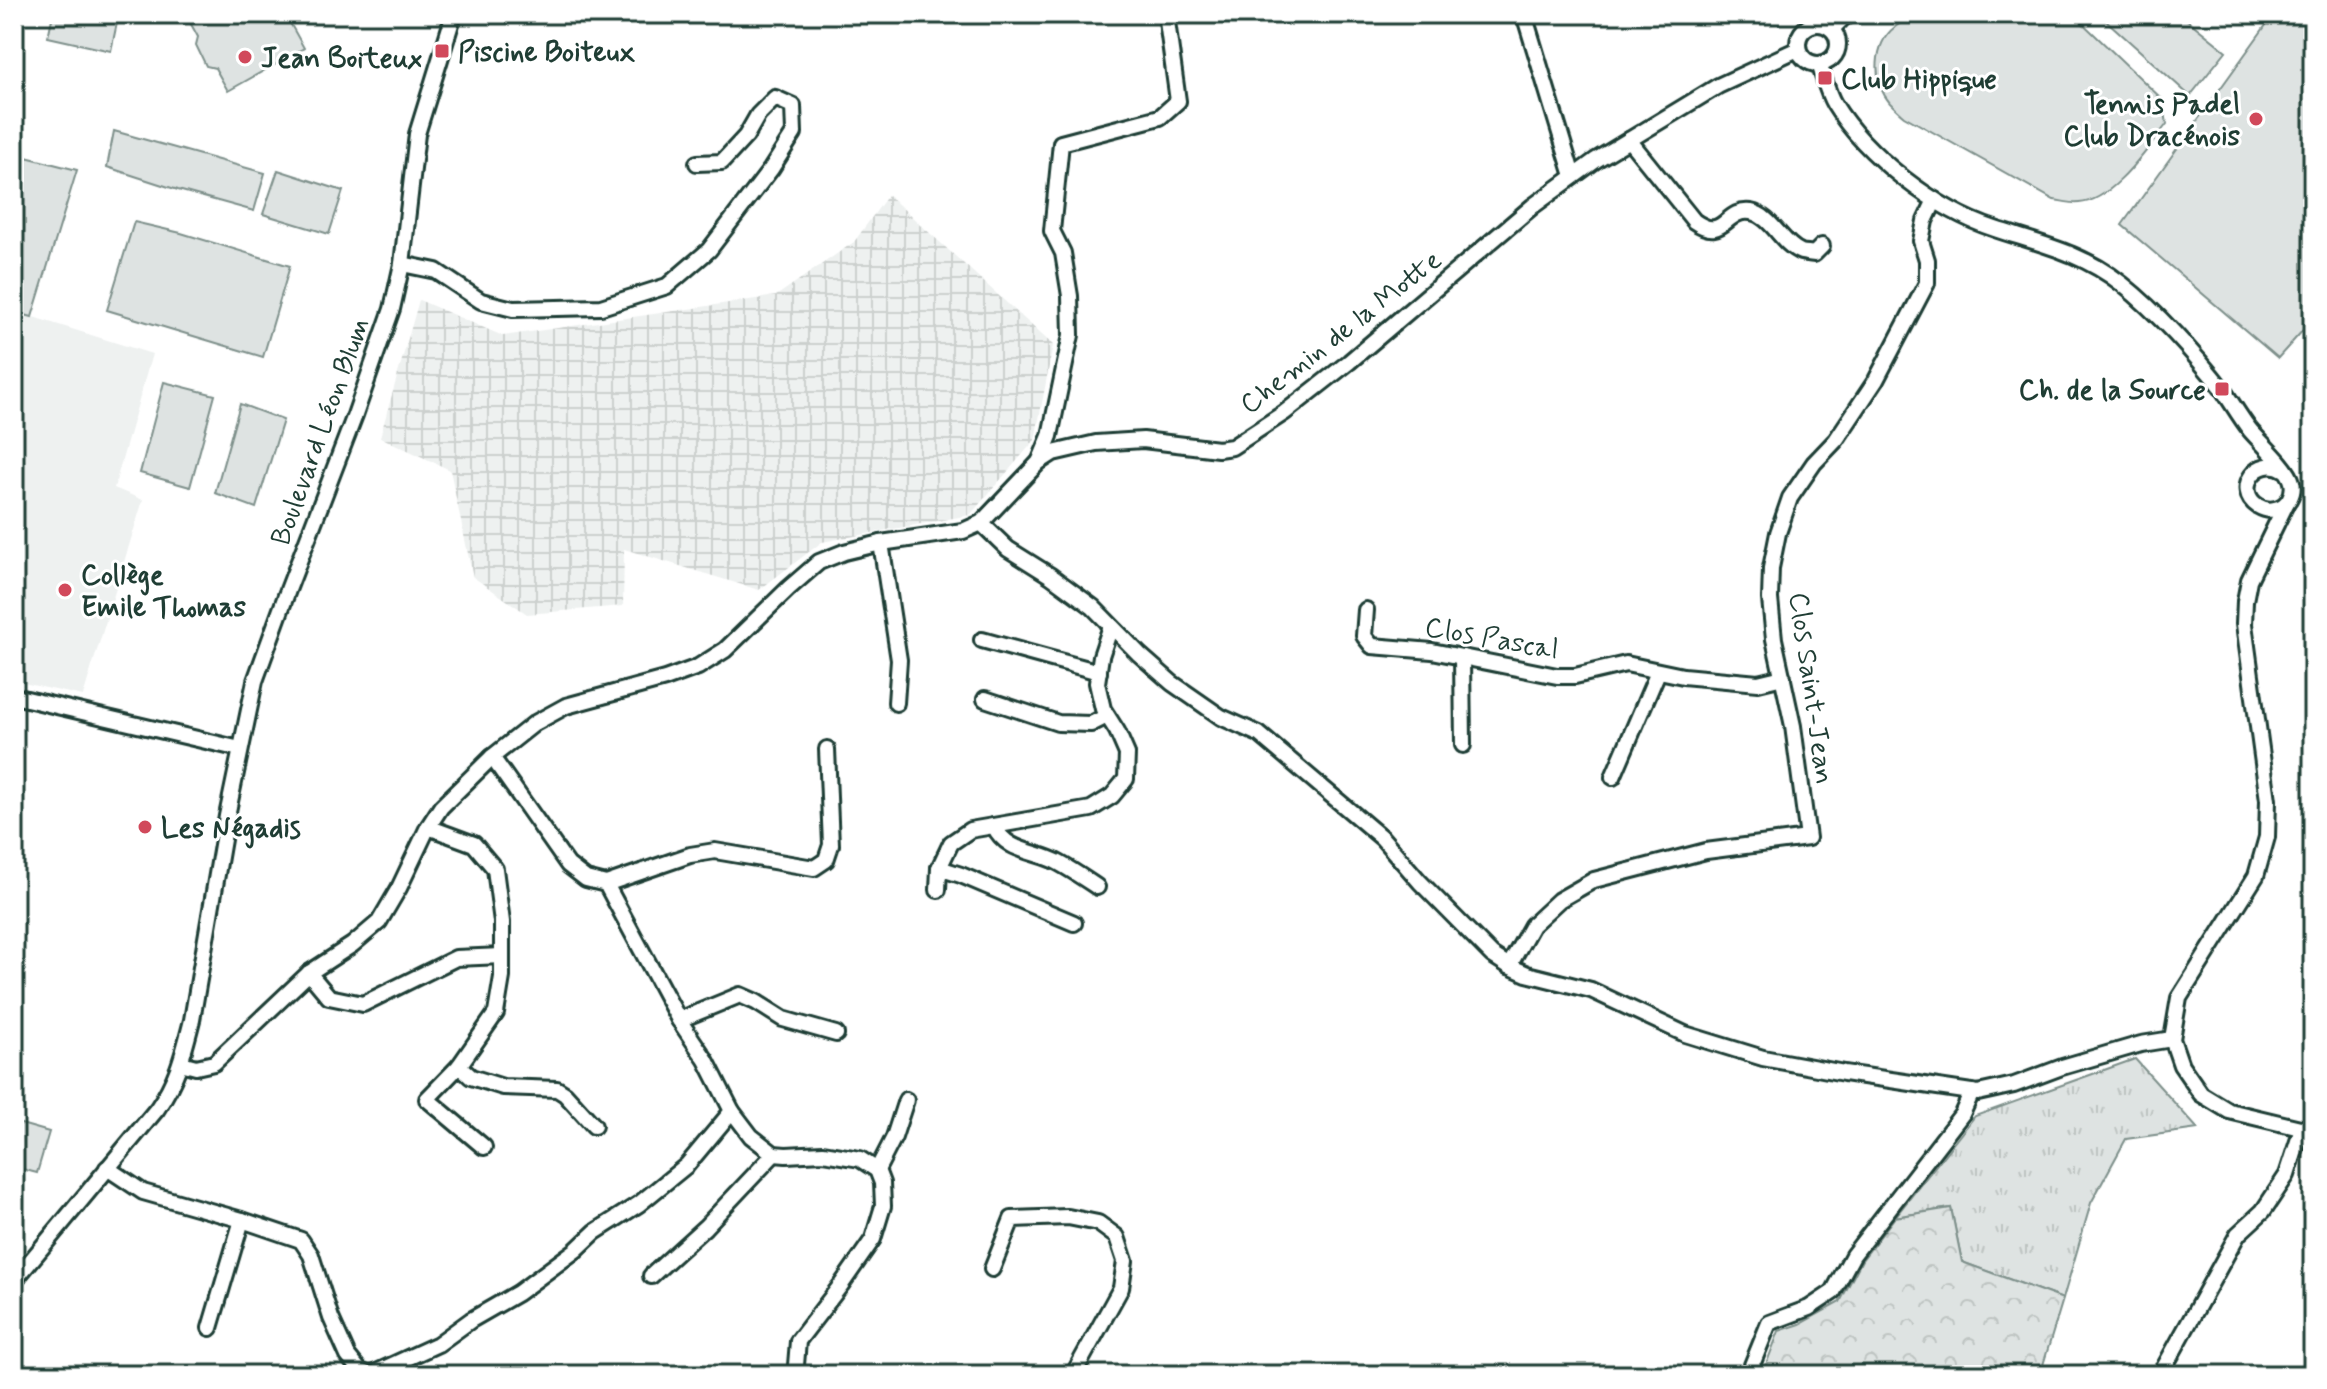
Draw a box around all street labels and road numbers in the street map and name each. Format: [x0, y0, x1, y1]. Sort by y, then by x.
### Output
street label: Chemin de la Motte [1233, 243, 1450, 423]
street label: Boulevard Léon Blum [263, 313, 380, 551]
street label: Clos Saint-Jean [1779, 590, 1842, 787]
street label: Clos Pascal [1422, 610, 1561, 669]

